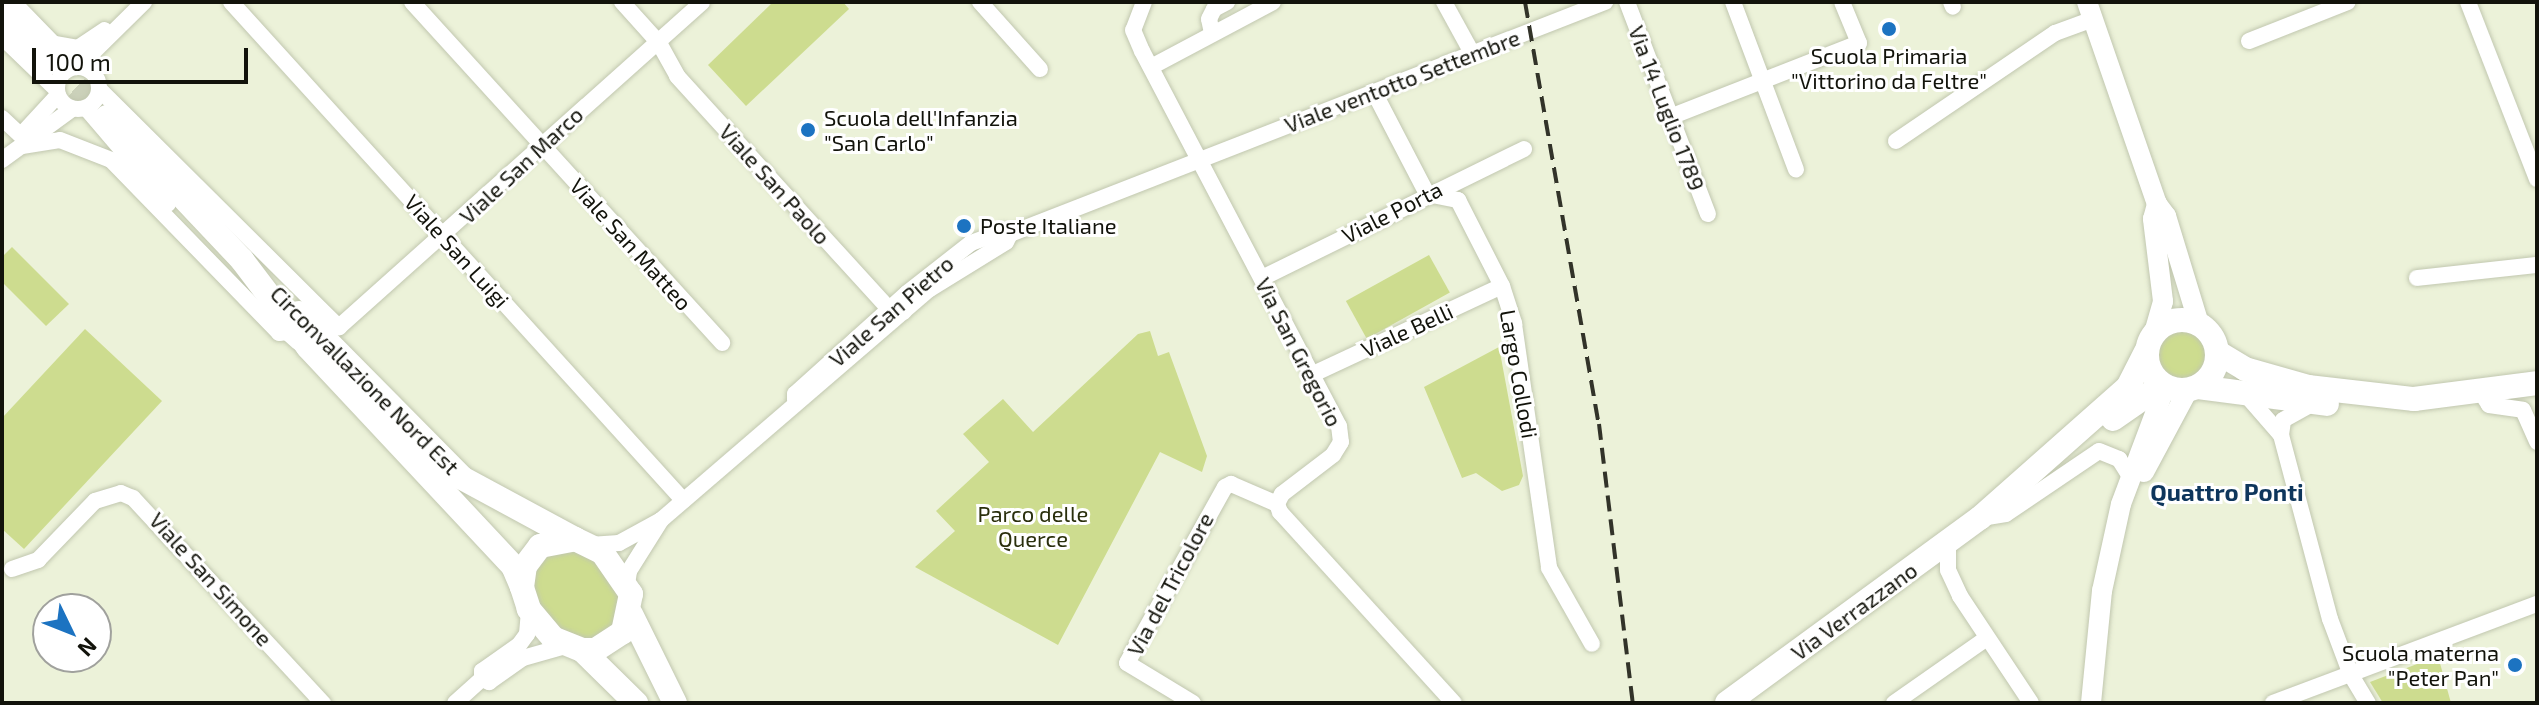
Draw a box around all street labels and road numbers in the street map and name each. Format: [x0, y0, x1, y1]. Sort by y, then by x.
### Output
street label: Via 14 Luglio 1789 [1623, 22, 1711, 194]
street label: Viale ventotto Settembre [1280, 24, 1524, 138]
street label: Viale San Marco [454, 101, 588, 229]
street label: Viale San Paolo [714, 118, 836, 250]
street label: Viale San Matteo [565, 172, 697, 316]
street label: Viale Porta [1338, 176, 1446, 248]
street label: Viale San Luigi [399, 189, 515, 313]
street label: Viale San Pietro [823, 250, 959, 372]
street label: Via San Gregorio [1250, 273, 1348, 431]
street label: Circonvallazione Nord Est [265, 280, 465, 480]
street label: Viale Belli [1357, 297, 1457, 363]
street label: Largo Collodi [1495, 308, 1543, 440]
street label: Viale San Simone [144, 507, 278, 651]
street label: Via del Tricolore [1121, 508, 1219, 660]
street label: Via Verrazzano [1786, 556, 1922, 666]

